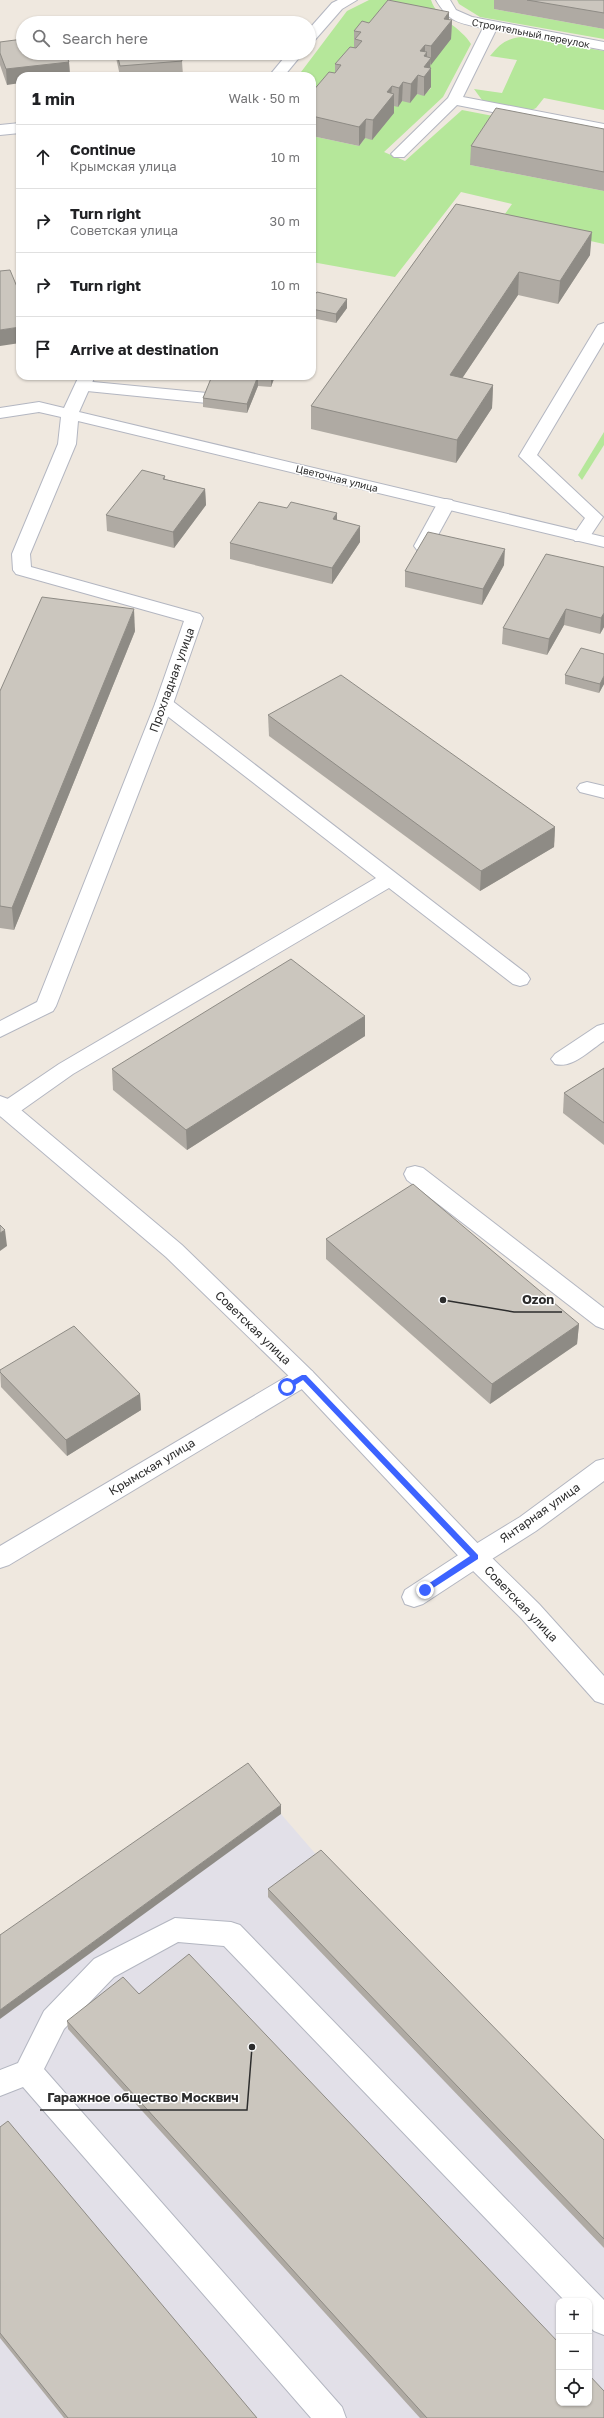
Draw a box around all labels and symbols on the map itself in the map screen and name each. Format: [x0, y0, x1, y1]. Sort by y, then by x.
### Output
street label: Строительный переулок [471, 16, 591, 50]
street label: Цветочная улица [295, 462, 379, 494]
street label: Прохладная улица [146, 625, 197, 734]
callout: Ozon [514, 1287, 562, 1312]
street label: Советская улица [212, 1288, 294, 1368]
text: Ozon [522, 1291, 554, 1307]
route start [278, 1378, 296, 1396]
street label: Крымская улица [106, 1435, 198, 1498]
street label: Янтарная улица [497, 1479, 583, 1546]
street label: Советская улица [481, 1563, 561, 1645]
route end [416, 1581, 434, 1599]
callout: Гаражное общество Москвич [40, 2085, 247, 2110]
text: Гаражное общество Москвич [47, 2089, 239, 2105]

